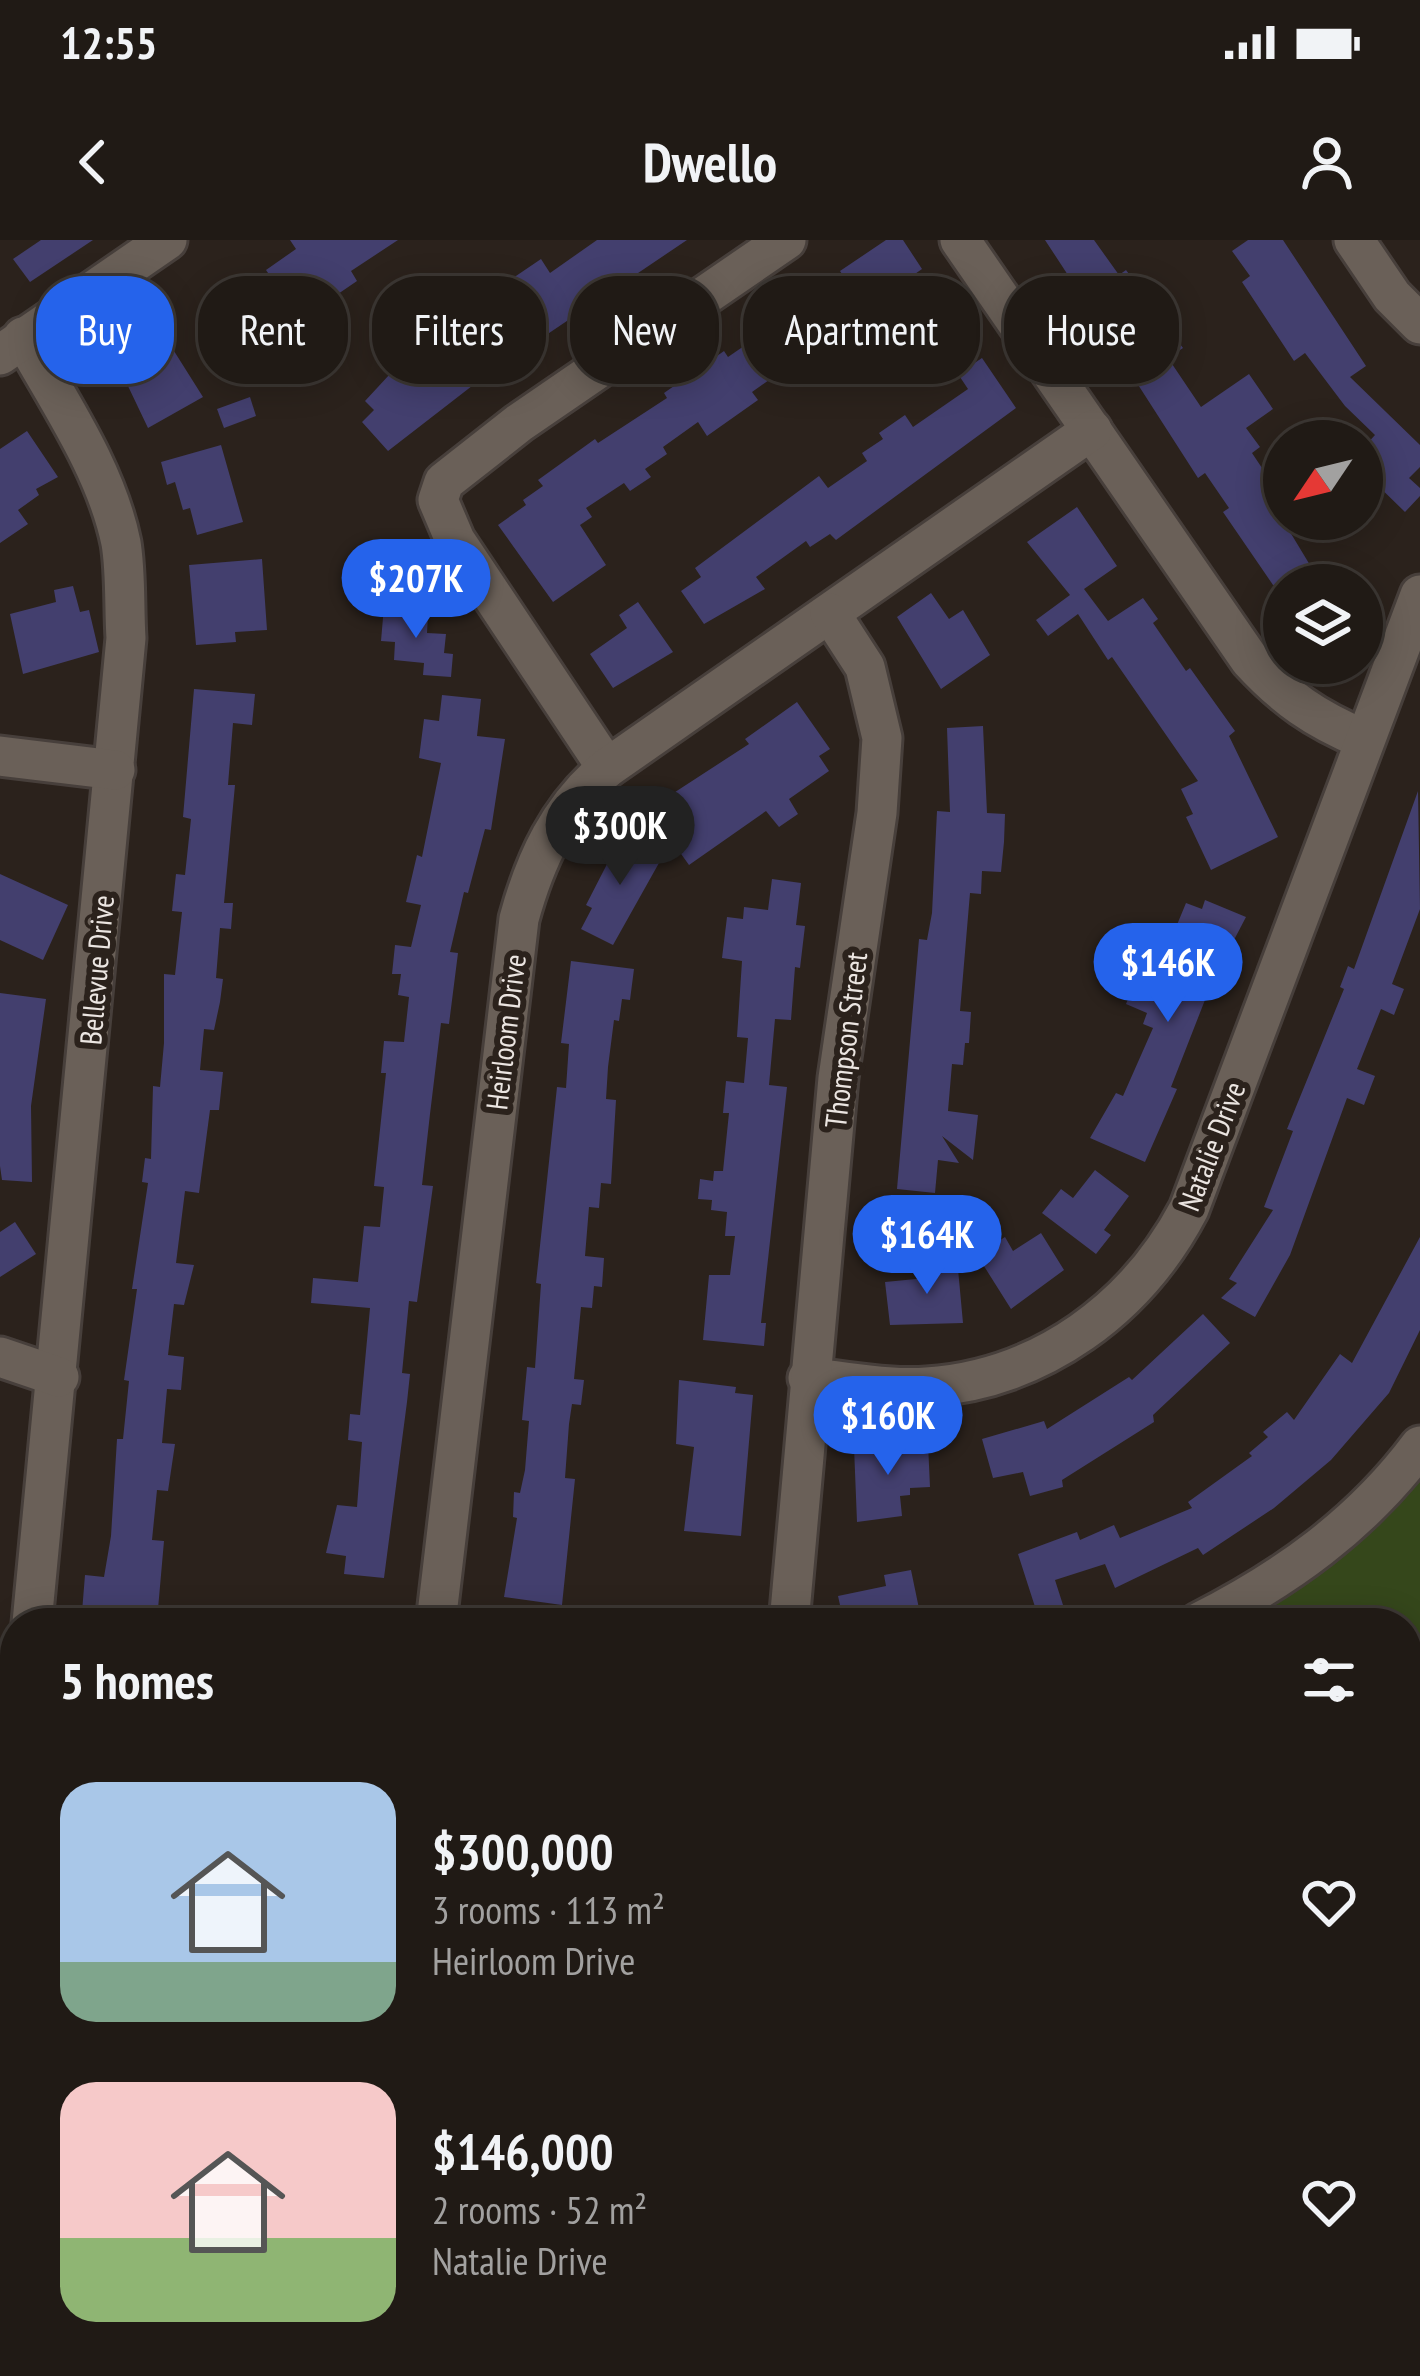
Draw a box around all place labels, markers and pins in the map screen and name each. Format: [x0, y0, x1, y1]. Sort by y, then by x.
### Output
pin: $207K [332, 539, 500, 641]
pin: $300K [536, 786, 704, 888]
pin: $146K [1084, 923, 1252, 1025]
pin: $164K [843, 1195, 1011, 1297]
pin: $160K [804, 1376, 972, 1478]

